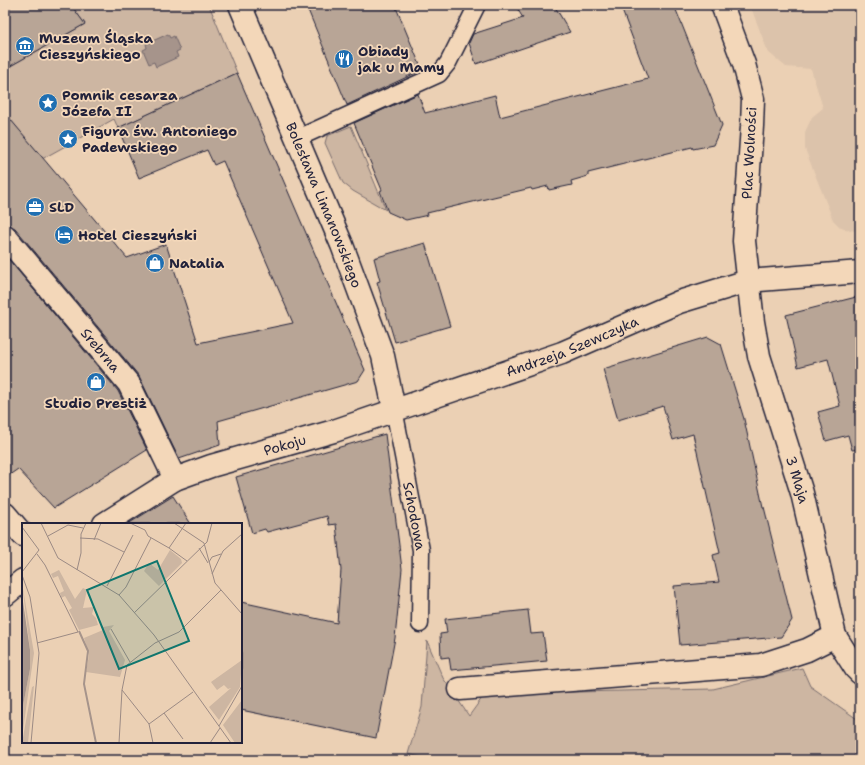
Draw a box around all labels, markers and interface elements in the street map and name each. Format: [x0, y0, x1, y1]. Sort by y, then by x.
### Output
place label: Muzeum Śląska Cieszyńskiego [39, 29, 153, 63]
museum icon: Muzeum Śląska Cieszyńskiego [14, 35, 36, 57]
place label: Obiady jak u Mamy [357, 42, 445, 76]
restaurant icon: Obiady jak u Mamy [333, 48, 355, 70]
place label: Pomnik cesarza Józefa II [62, 86, 178, 120]
place icon: Pomnik cesarza Józefa II [37, 92, 59, 114]
street label: Plac Wolności [738, 106, 760, 200]
street label: Bolesława Limanowskiego [282, 120, 366, 290]
place label: Figura św. Antoniego Padewskiego [82, 122, 237, 156]
place icon: Figura św. Antoniego Padewskiego [57, 128, 79, 150]
office icon: SLD [24, 196, 46, 218]
place label: SLD [49, 198, 74, 216]
hotel icon: Hotel Cieszyński [53, 224, 75, 246]
place label: Hotel Cieszyński [78, 226, 197, 244]
shop icon: Natalia [144, 252, 166, 274]
place label: Natalia [169, 254, 225, 272]
street label: Andrzeja Szewczyka [504, 312, 641, 381]
street label: Srebrna [77, 324, 125, 376]
shop icon: Studio Prestiż [85, 371, 107, 393]
place label: Studio Prestiż [45, 394, 147, 412]
street label: Pokoju [261, 430, 308, 460]
street label: 3 Maja [782, 454, 813, 506]
street label: Schodowa [399, 480, 430, 552]
inset map [22, 523, 242, 743]

